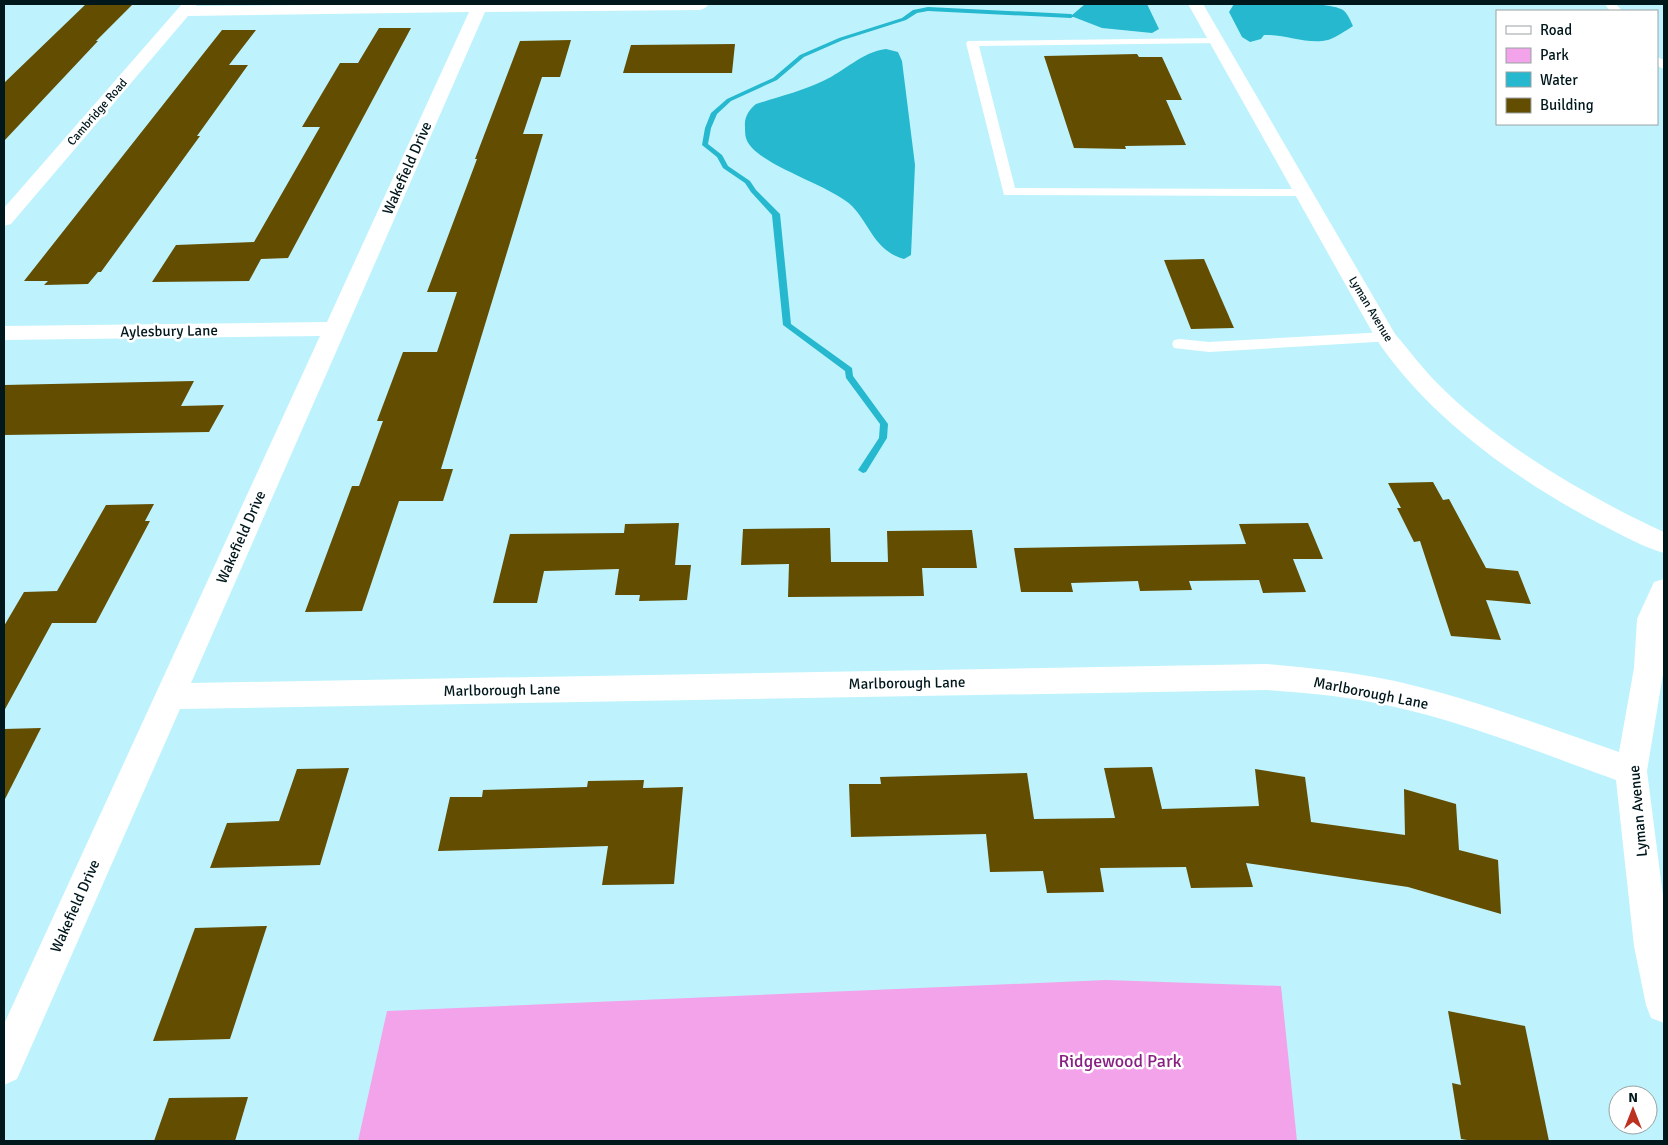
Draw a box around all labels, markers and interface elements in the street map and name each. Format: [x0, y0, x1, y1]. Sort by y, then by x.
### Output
legend [1496, 10, 1658, 125]
text: Road [1540, 21, 1572, 39]
text: Park [1540, 46, 1569, 64]
text: Water [1540, 71, 1578, 89]
street label: Cambridge Road [64, 76, 131, 149]
text: Building [1540, 96, 1594, 114]
street label: Wakefield Drive [378, 119, 436, 217]
street label: Lyman Avenue [1345, 274, 1396, 345]
street label: Aylesbury Lane [120, 321, 218, 341]
street label: Wakefield Drive [212, 488, 270, 586]
street label: Marlborough Lane [848, 673, 966, 693]
street label: Marlborough Lane [1312, 673, 1430, 713]
street label: Marlborough Lane [443, 680, 561, 700]
street label: Lyman Avenue [1625, 764, 1651, 858]
street label: Wakefield Drive [46, 857, 104, 955]
park label: Ridgewood Park [1058, 1050, 1182, 1072]
north arrow [1608, 1085, 1658, 1135]
text: N [1628, 1089, 1638, 1106]

